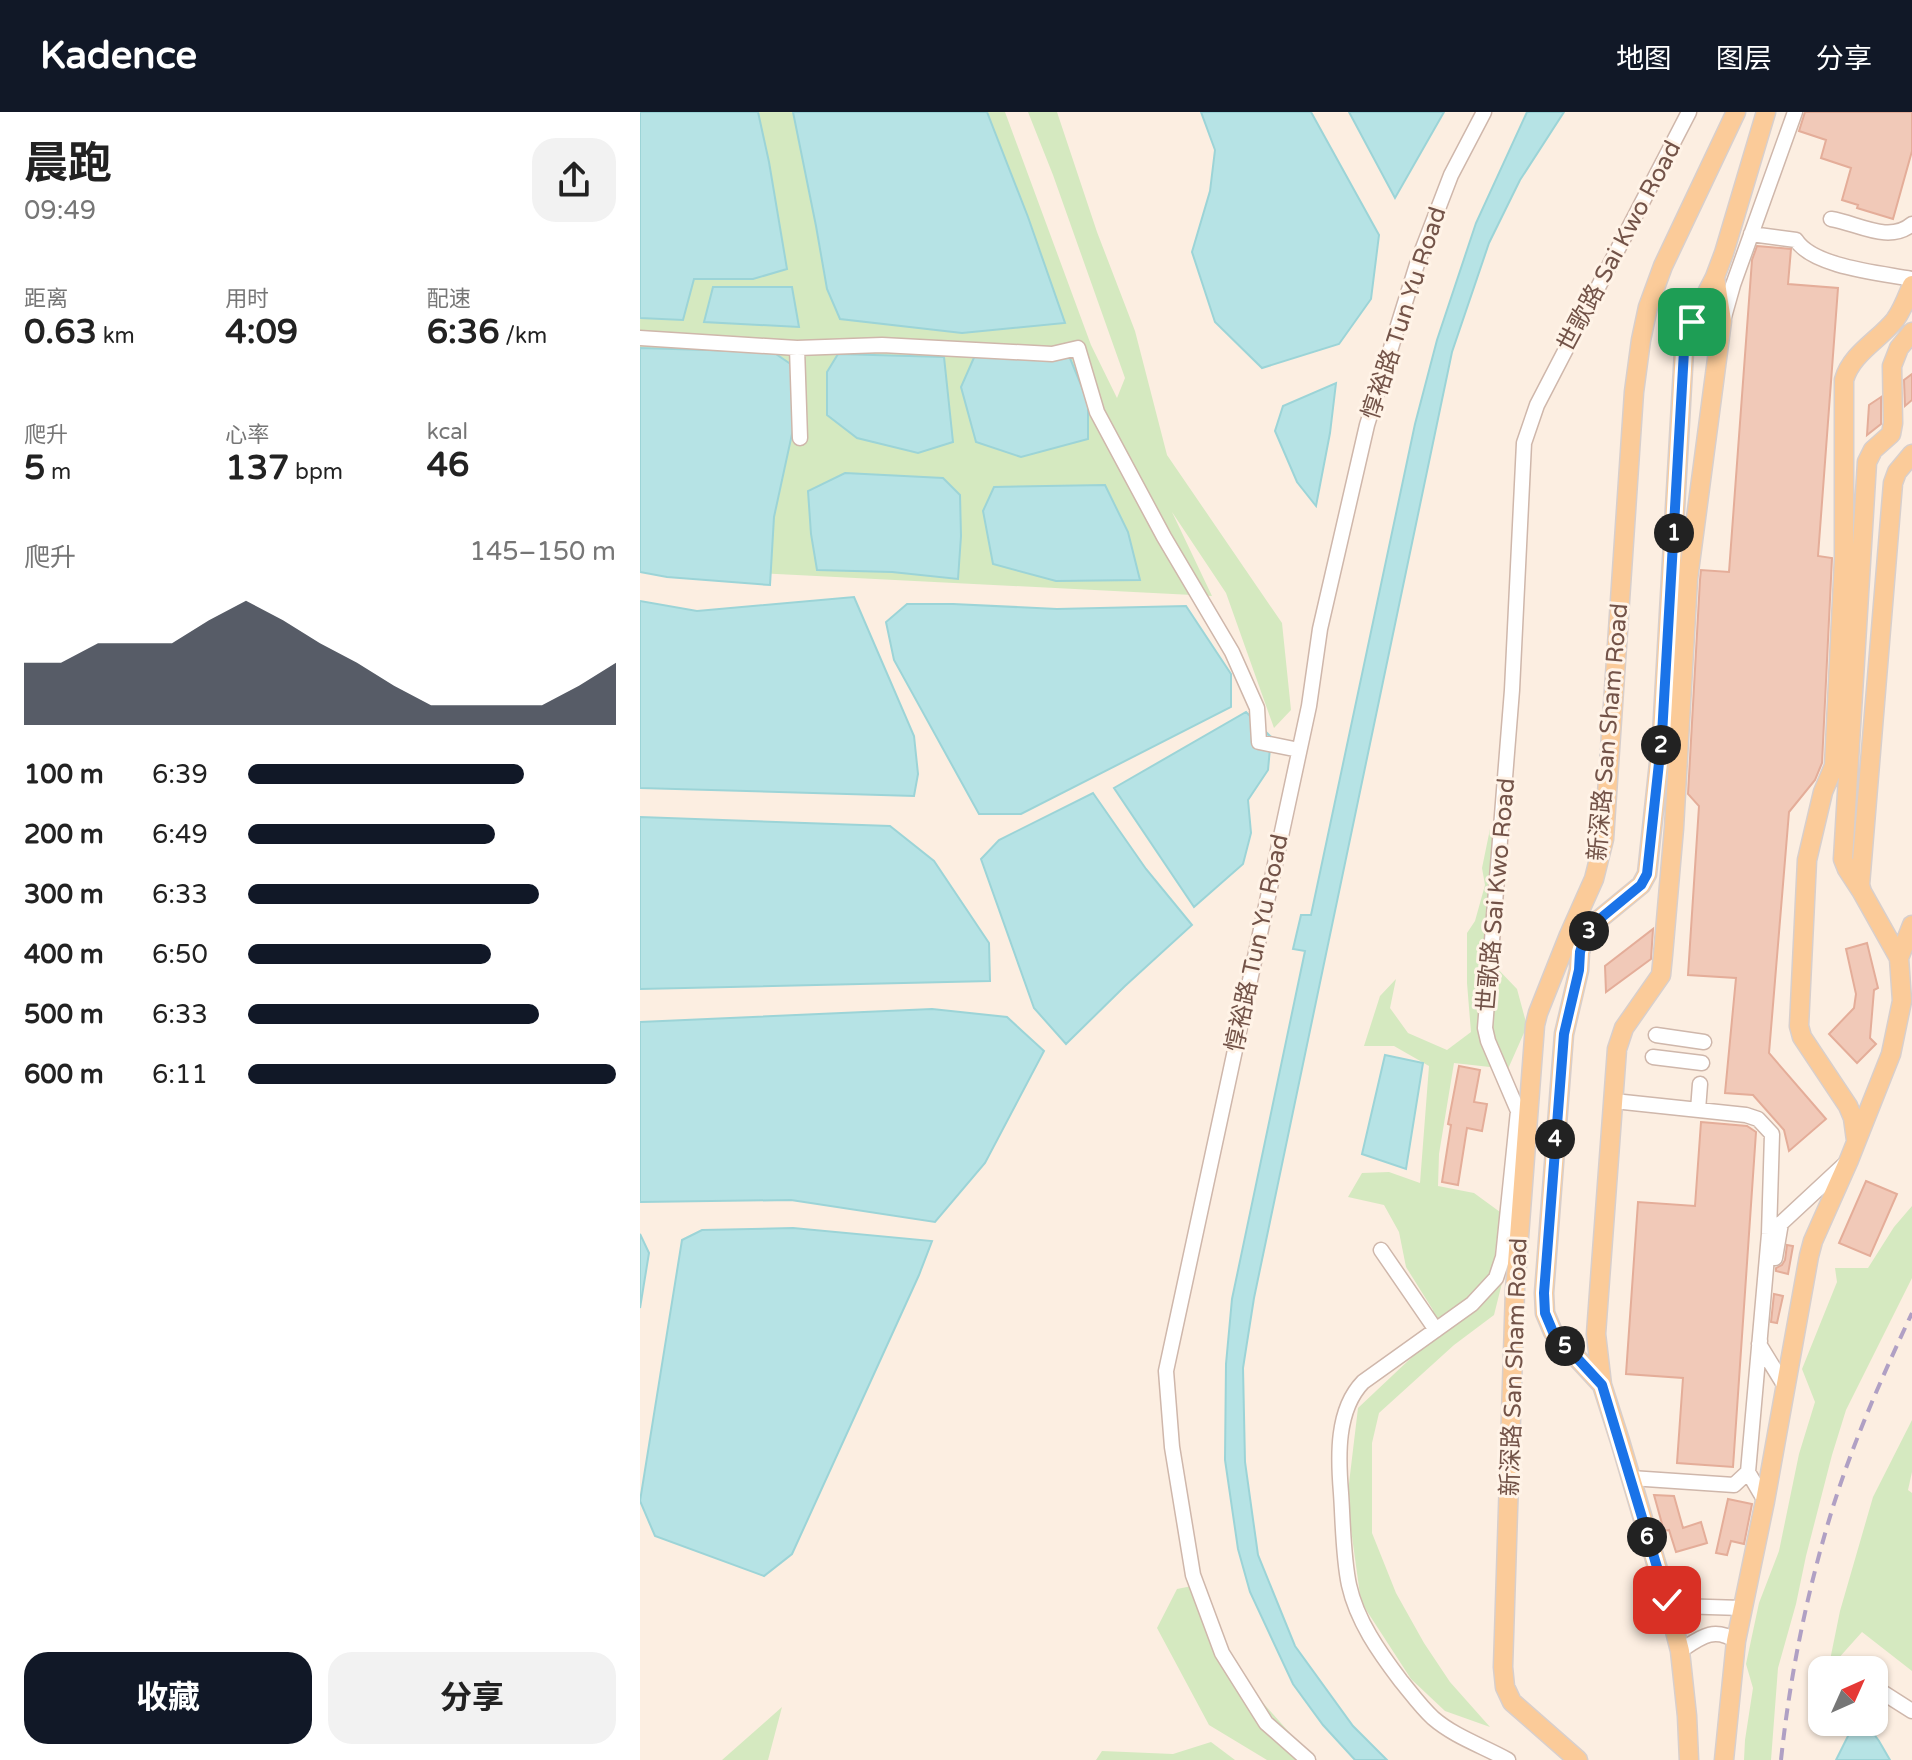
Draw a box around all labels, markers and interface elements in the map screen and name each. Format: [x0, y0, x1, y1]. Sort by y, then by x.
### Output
text: Kadence [40, 33, 197, 79]
text: 地图 [1616, 42, 1672, 76]
text: 图层 [1716, 42, 1772, 76]
text: 分享 [1816, 42, 1872, 76]
street label: 世歌路 Sai Kwo Road [1552, 136, 1687, 357]
text: 晨跑 [24, 138, 112, 191]
button: share [532, 138, 616, 222]
text: 09:49 [24, 195, 96, 226]
street label: 惇裕路 Tun Yu Road [1356, 203, 1453, 423]
text: 距离 [24, 286, 68, 312]
text: 用时 [225, 286, 269, 312]
text: 配速 [427, 286, 471, 312]
pin [1658, 288, 1726, 356]
icon: arrive [1670, 300, 1714, 344]
text: 0.63 [24, 312, 97, 353]
text: 4:09 [225, 312, 298, 353]
text: 6:36 [427, 312, 500, 353]
text: km [97, 323, 135, 349]
text: /km [500, 323, 547, 349]
text: kcal [427, 419, 468, 445]
text: 爬升 [24, 422, 68, 448]
text: 心率 [225, 422, 269, 448]
text: 46 [427, 445, 469, 486]
text: 5 [24, 448, 45, 489]
text: 137 [225, 448, 289, 489]
text: m [45, 459, 71, 485]
text: bpm [289, 459, 343, 485]
pin: 1 [1654, 513, 1694, 553]
text: 1 [1667, 520, 1681, 546]
text: 145–150 m [470, 536, 616, 567]
text: 爬升 [24, 542, 76, 573]
street label: 新深路 San Sham Road [1583, 602, 1634, 862]
pin: 2 [1641, 725, 1681, 765]
text: 2 [1654, 732, 1668, 758]
text: 100 m [24, 759, 104, 790]
text: 6:39 [152, 759, 208, 790]
street label: 世歌路 Sai Kwo Road [1472, 777, 1521, 1013]
text: 200 m [24, 819, 104, 850]
text: 6:49 [152, 819, 208, 850]
street label: 惇裕路 Tun Yu Road [1220, 832, 1295, 1055]
text: 300 m [24, 879, 104, 910]
text: 6:33 [152, 879, 208, 910]
pin: 3 [1569, 911, 1609, 951]
text: 3 [1582, 918, 1596, 944]
text: 400 m [24, 939, 104, 970]
text: 6:50 [152, 939, 208, 970]
text: 500 m [24, 999, 104, 1030]
text: 6:33 [152, 999, 208, 1030]
text: 600 m [24, 1059, 104, 1090]
text: 6:11 [152, 1059, 208, 1090]
pin: 4 [1535, 1119, 1575, 1159]
text: 4 [1548, 1126, 1562, 1152]
street label: 新深路 San Sham Road [1495, 1237, 1534, 1497]
pin: 5 [1545, 1326, 1585, 1366]
text: 5 [1558, 1333, 1572, 1359]
pin: 6 [1627, 1517, 1667, 1557]
text: 6 [1640, 1524, 1654, 1550]
pin [1633, 1566, 1701, 1634]
icon: check [1645, 1578, 1689, 1622]
button: 收藏 [24, 1652, 312, 1744]
button: 分享 [328, 1652, 616, 1744]
north arrow [1808, 1656, 1888, 1736]
map controls [1808, 1656, 1888, 1736]

